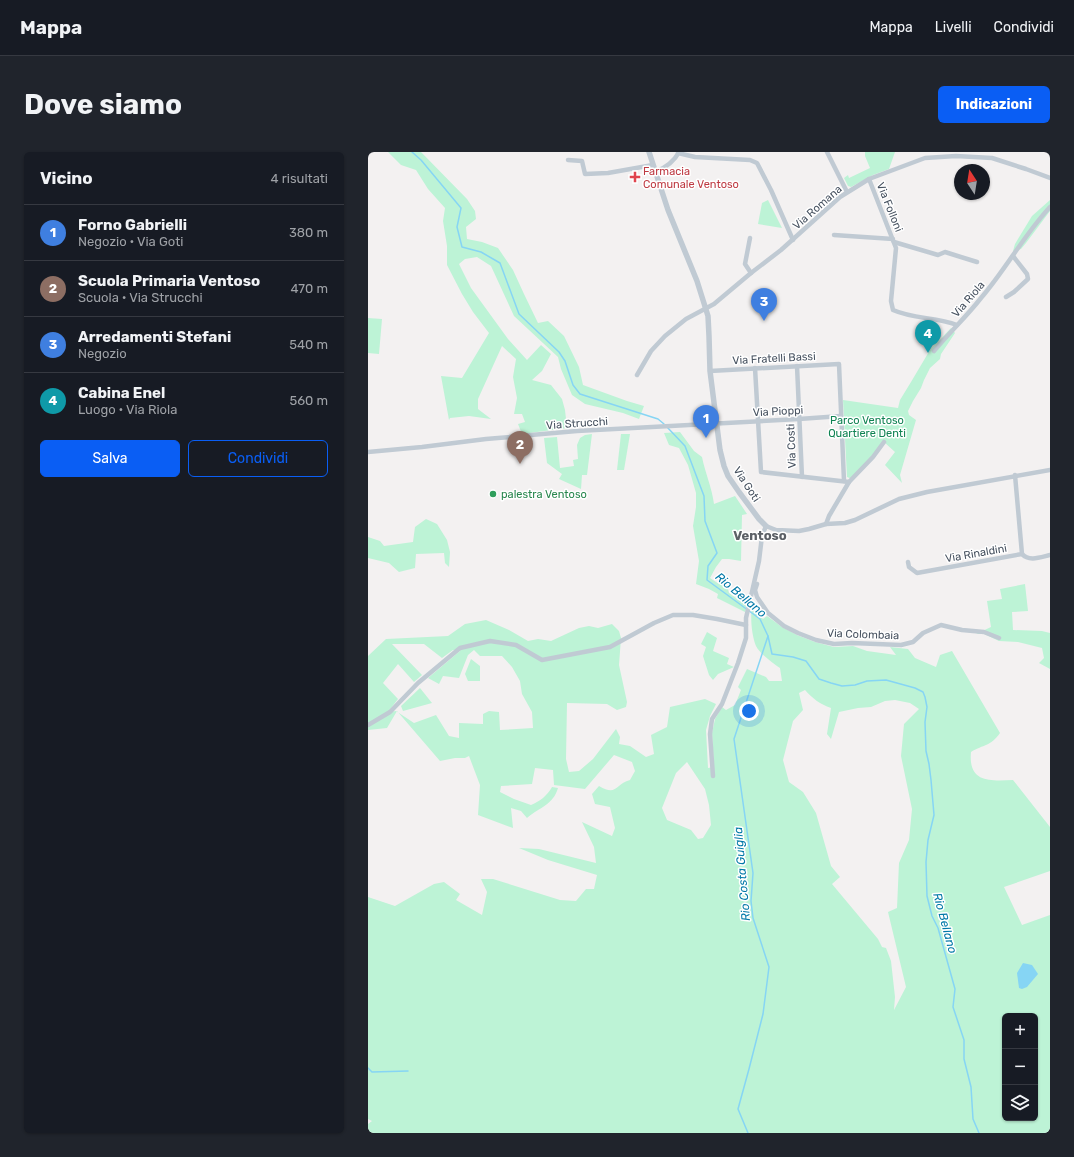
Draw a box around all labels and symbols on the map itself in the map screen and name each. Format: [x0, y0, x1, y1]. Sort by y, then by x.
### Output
north arrow [954, 164, 990, 200]
place label: Farmacia Comunale Ventoso [643, 165, 739, 191]
marker: Farmacia Comunale Ventoso [630, 172, 640, 182]
street label: Via Folloni [874, 181, 905, 234]
street label: Via Romana [790, 183, 844, 232]
street label: Via Riola [949, 279, 988, 320]
pin: 3 [751, 288, 777, 321]
pin: 4 [915, 320, 941, 353]
street label: Via Fratelli Bassi [732, 350, 816, 367]
street label: Via Pioppi [753, 404, 804, 419]
pin: 1 [693, 405, 719, 438]
park label: Parco Ventoso Quartiere Denti [828, 414, 906, 440]
street label: Via Strucchi [546, 415, 608, 432]
street label: Via Costi [784, 423, 799, 469]
pin: 2 [507, 431, 533, 464]
street label: Via Goti [730, 464, 763, 504]
place label: palestra Ventoso [501, 488, 587, 501]
marker: palestra Ventoso [488, 489, 498, 499]
district label: Ventoso [733, 528, 787, 543]
street label: Via Rinaldini [944, 542, 1008, 565]
water label: Rio Bellano [713, 570, 770, 621]
street label: Via Colombaia [827, 627, 899, 642]
your location [739, 701, 759, 721]
water label: Rio Costa Guiglia [731, 826, 753, 922]
water label: Rio Bellano [930, 891, 960, 955]

